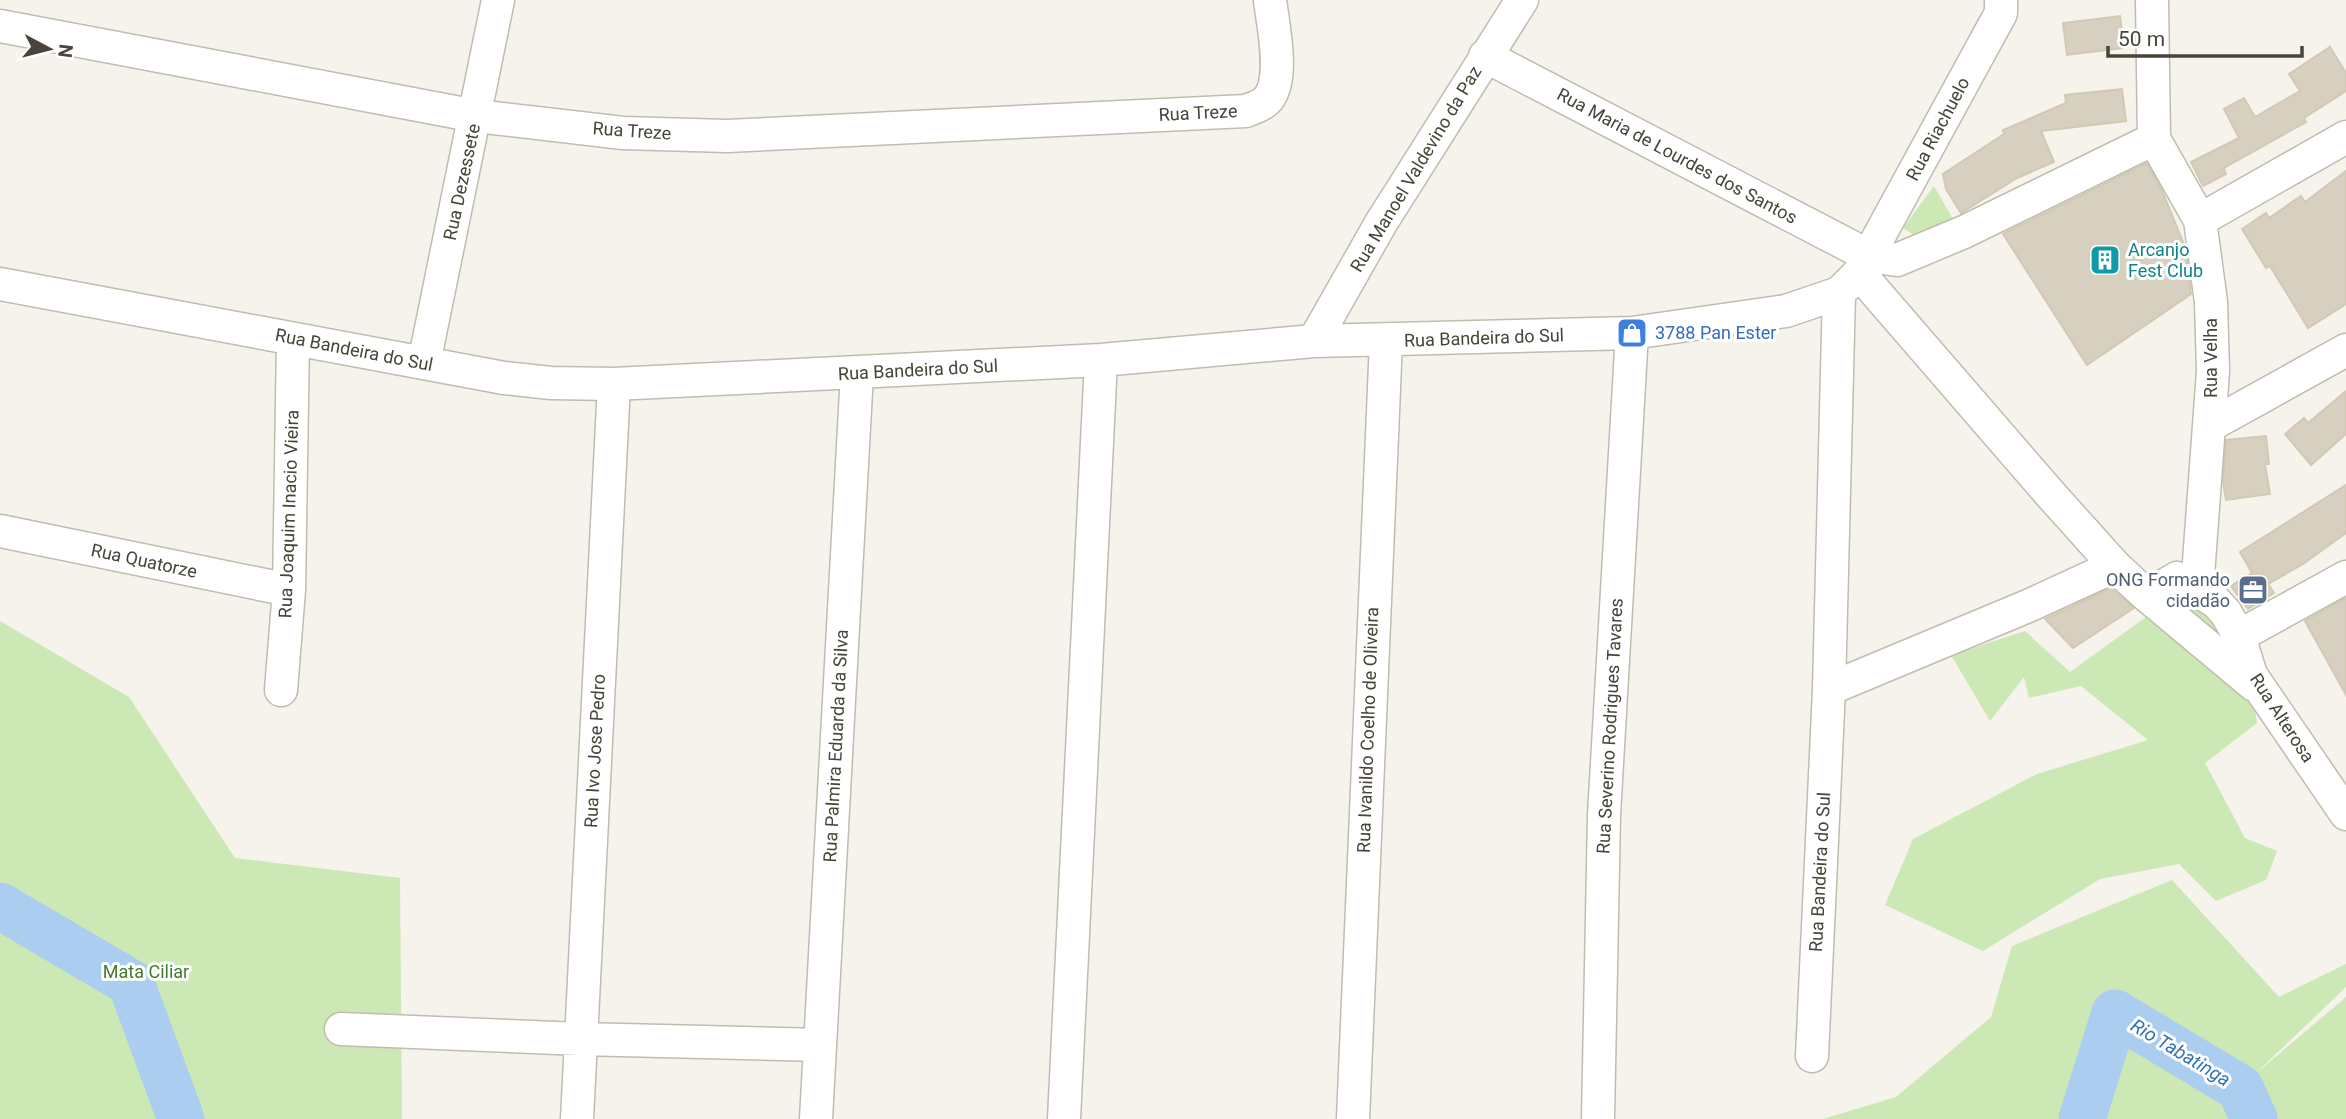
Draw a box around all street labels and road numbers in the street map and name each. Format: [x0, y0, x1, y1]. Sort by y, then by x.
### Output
street label: Rua Manoel Valdevino da Paz [1346, 62, 1485, 275]
street label: Rua Riachuelo [1902, 74, 1974, 184]
street label: Rua Maria de Lourdes dos Santos [1554, 83, 1801, 228]
street label: Rua Treze [1158, 100, 1238, 125]
street label: Rua Treze [592, 117, 672, 144]
street label: Rua Dezessete [439, 122, 484, 242]
street label: Rua Velha [2200, 318, 2221, 398]
street label: Rua Bandeira do Sul [273, 324, 435, 375]
street label: Rua Bandeira do Sul [1404, 324, 1564, 351]
street label: Rua Bandeira do Sul [837, 355, 998, 384]
street label: Rua Joaquim Inacio Vieira [274, 409, 303, 619]
street label: Rua Quatorze [89, 539, 199, 582]
street label: Rua Severino Rodrigues Tavares [1592, 597, 1627, 854]
street label: Rua Ivanildo Coelho de Oliveira [1353, 607, 1382, 853]
street label: Rua Palmira Eduarda da Silva [819, 629, 852, 863]
street label: Rua Alterosa [2246, 669, 2319, 766]
street label: Rua Ivo Jose Pedro [580, 673, 609, 828]
street label: Rua Bandeira do Sul [1805, 791, 1834, 952]

